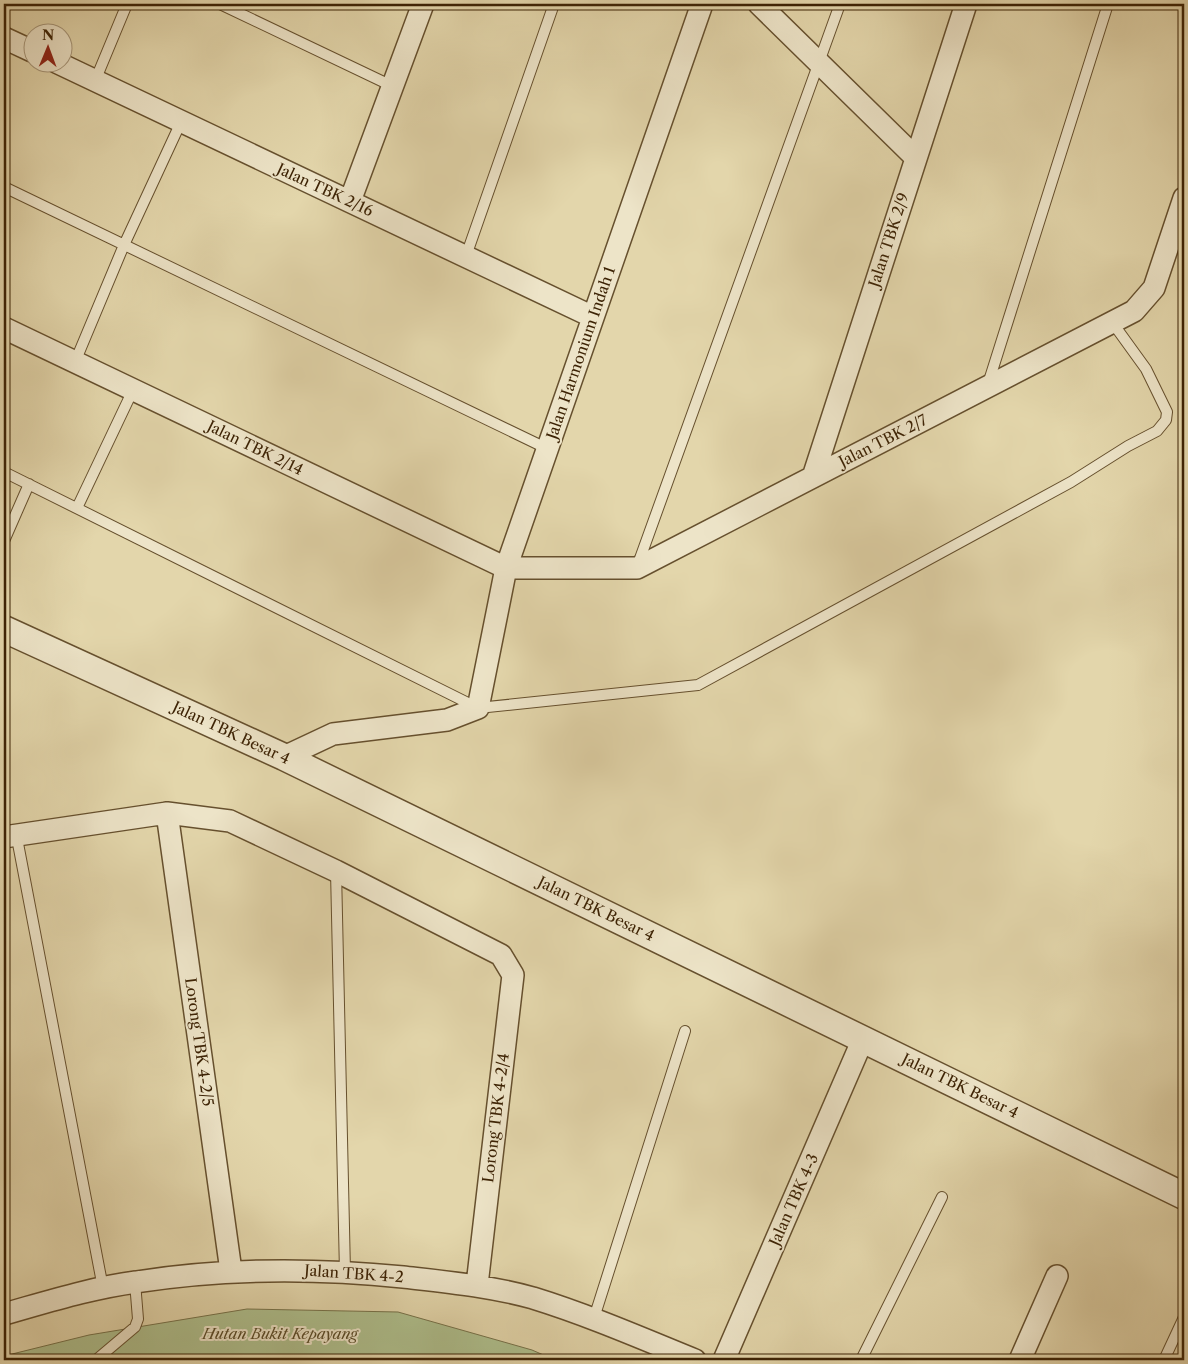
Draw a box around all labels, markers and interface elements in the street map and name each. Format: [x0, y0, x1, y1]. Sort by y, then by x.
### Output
north arrow [22, 22, 72, 72]
text: N [42, 26, 54, 44]
street label: Jalan TBK 2/16 [272, 158, 377, 220]
street label: Jalan TBK 2/9 [864, 190, 913, 291]
street label: Jalan Harmonium Indah 1 [541, 263, 619, 444]
street label: Jalan TBK 2/7 [834, 410, 931, 472]
street label: Jalan TBK 2/14 [202, 415, 306, 479]
street label: Jalan TBK Besar 4 [168, 696, 293, 768]
street label: Jalan TBK Besar 4 [533, 871, 658, 945]
street label: Lorong TBK 4-2/5 [181, 976, 218, 1107]
street label: Jalan TBK Besar 4 [897, 1048, 1022, 1122]
street label: Lorong TBK 4-2/4 [478, 1052, 513, 1184]
street label: Jalan TBK 4-3 [764, 1151, 822, 1251]
street label: Jalan TBK 4-2 [302, 1260, 404, 1286]
park label: Hutan Bukit Kepayang [201, 1324, 359, 1343]

